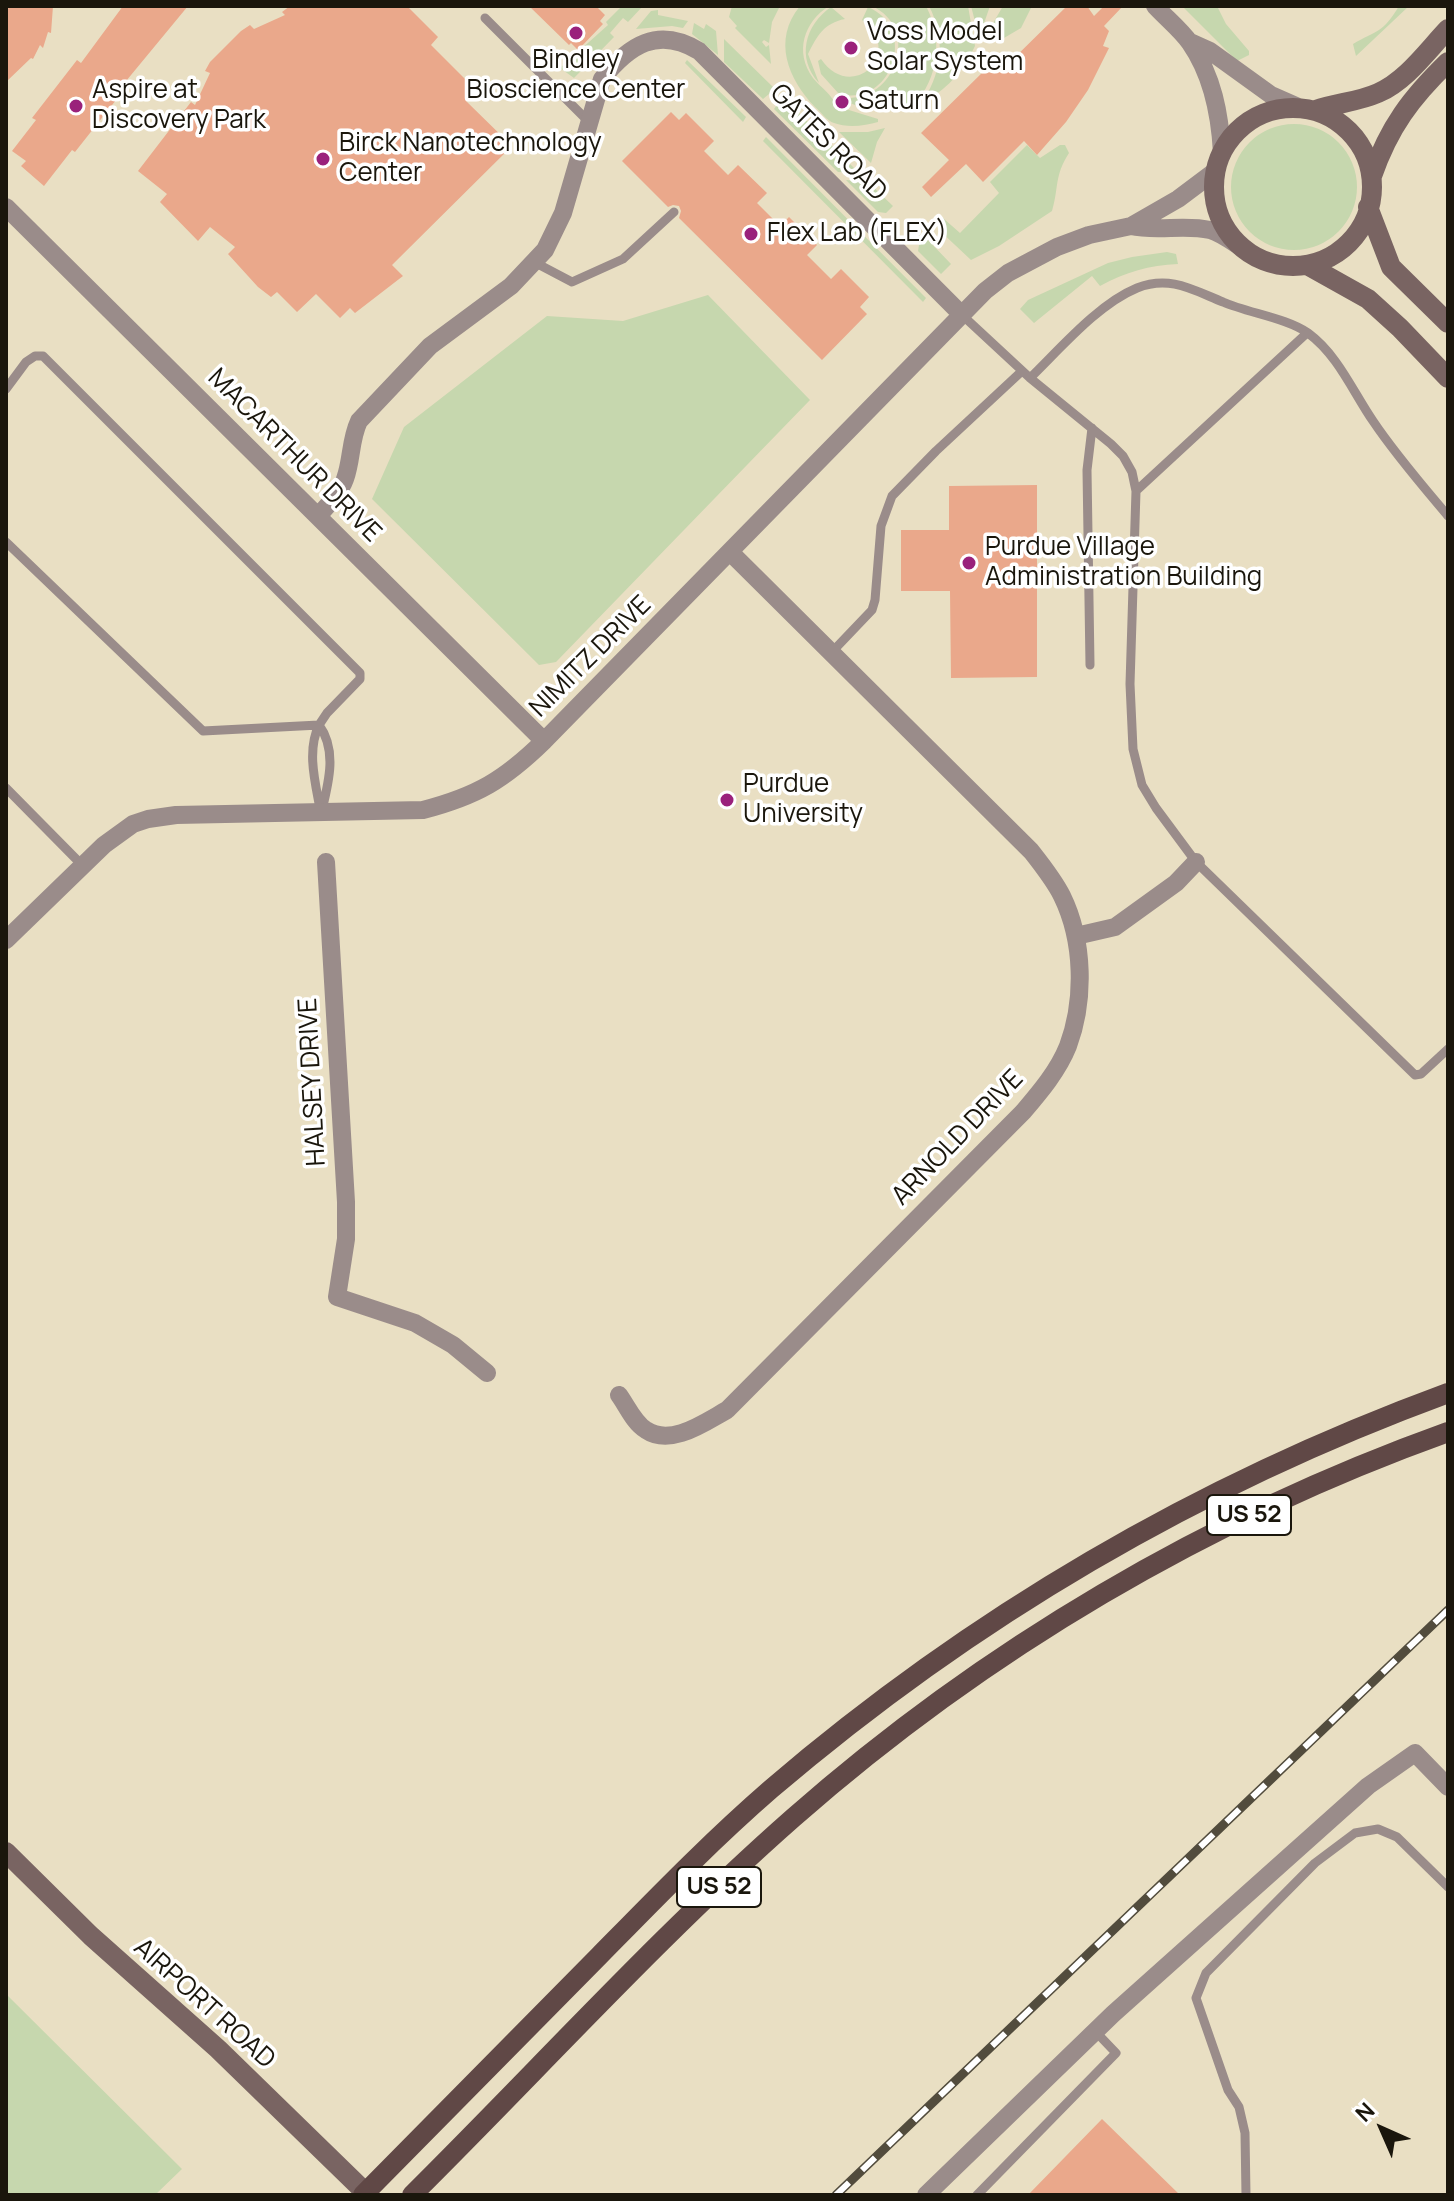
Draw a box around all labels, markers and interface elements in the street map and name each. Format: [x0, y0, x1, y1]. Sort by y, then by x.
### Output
place label: Voss Model Solar System [867, 17, 1023, 78]
marker: Bindley Bioscience Center [567, 24, 585, 42]
marker: Voss Model Solar System [842, 39, 860, 57]
place label: Bindley Bioscience Center [467, 45, 685, 106]
place label: Aspire at Discovery Park [92, 75, 266, 136]
street label: GATES ROAD [763, 78, 893, 208]
place label: Saturn [858, 86, 939, 118]
marker: Saturn [833, 93, 851, 111]
marker: Aspire at Discovery Park [67, 97, 85, 115]
place label: Birck Nanotechnology Center [339, 128, 602, 190]
marker: Birck Nanotechnology Center [314, 150, 332, 168]
place label: Flex Lab (FLEX) [767, 218, 947, 250]
marker: Flex Lab (FLEX) [742, 225, 760, 243]
street label: MACARTHUR DRIVE [201, 363, 387, 549]
place label: Purdue Village Administration Building [985, 532, 1262, 594]
marker: Purdue Village Administration Building [960, 554, 978, 572]
street label: NIMITZ DRIVE [524, 590, 658, 724]
place label: Purdue University [743, 769, 863, 830]
marker: Purdue University [718, 791, 736, 809]
street label: HALSEY DRIVE [293, 997, 333, 1167]
street label: ARNOLD DRIVE [886, 1064, 1030, 1212]
road number: US 52 [1207, 1495, 1291, 1535]
road number: US 52 [677, 1867, 761, 1907]
street label: AIRPORT ROAD [127, 1932, 281, 2076]
north arrow [1342, 2089, 1422, 2169]
text: N [1349, 2096, 1381, 2128]

